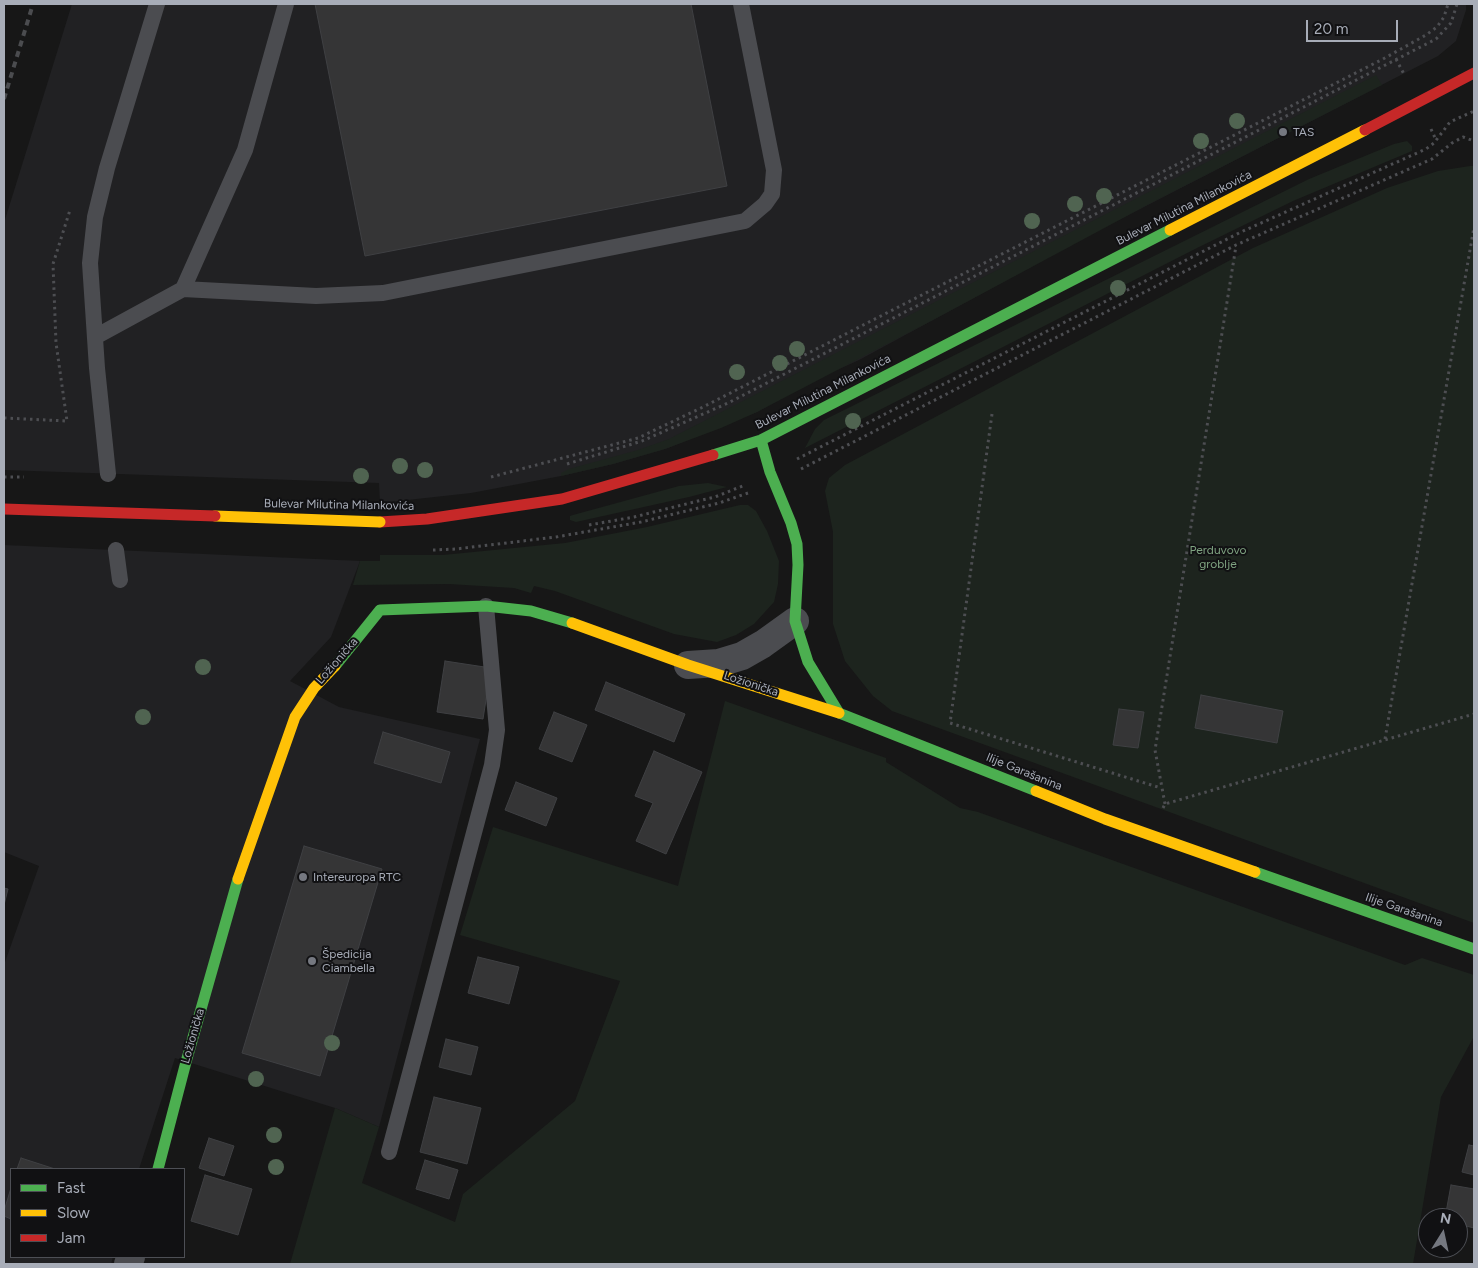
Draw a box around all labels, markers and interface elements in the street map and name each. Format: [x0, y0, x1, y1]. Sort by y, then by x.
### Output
scale bar [1308, 10, 1400, 42]
text: 20 m [1314, 20, 1348, 38]
place label: TAS [1293, 125, 1314, 139]
marker: TAS [1277, 126, 1289, 138]
street label: Bulevar Milutina Milankovića [1114, 167, 1254, 249]
street label: Bulevar Milutina Milankovića [753, 351, 893, 433]
street label: Bulevar Milutina Milankovića [264, 496, 414, 514]
park label: Perduvovo groblje [1189, 543, 1247, 571]
street label: Ložionička [313, 635, 361, 687]
street label: Ložionička [722, 668, 780, 700]
street label: Ilije Garašanina [984, 750, 1064, 794]
place label: Intereuropa RTC [313, 870, 401, 884]
marker: Intereuropa RTC [297, 871, 309, 883]
street label: Ilije Garašanina [1363, 890, 1445, 930]
place label: Špedicija Ciambella [322, 947, 375, 975]
marker: Špedicija Ciambella [306, 955, 318, 967]
street label: Ložionička [178, 1007, 208, 1065]
legend [10, 1168, 185, 1258]
text: Fast [57, 1179, 85, 1197]
text: Slow [57, 1204, 90, 1222]
north arrow [1418, 1208, 1468, 1258]
text: N [1439, 1209, 1452, 1228]
text: Jam [57, 1229, 85, 1247]

